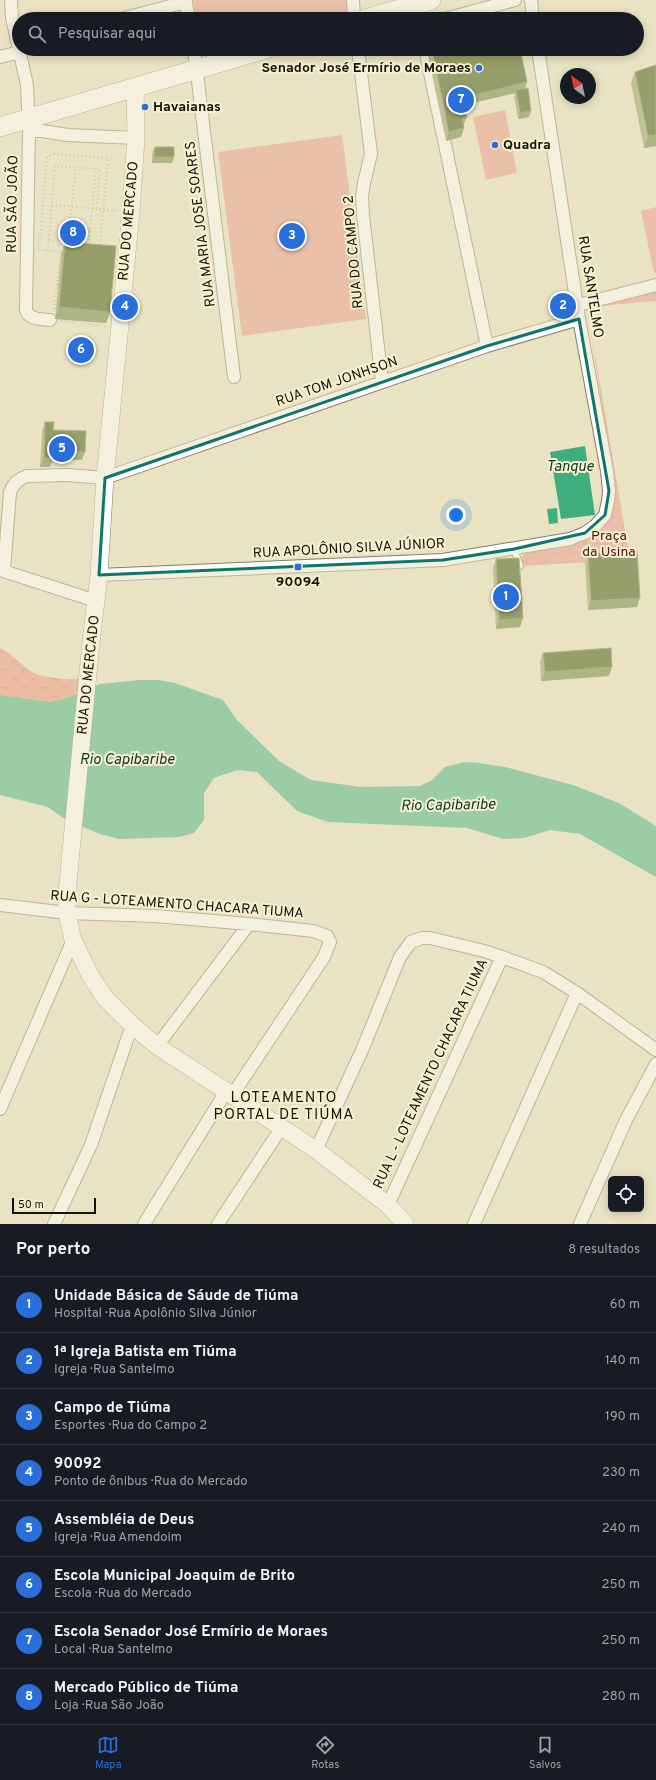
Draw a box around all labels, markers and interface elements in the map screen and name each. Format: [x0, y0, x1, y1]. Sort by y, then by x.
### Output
search box [12, 12, 644, 56]
icon: search [26, 23, 48, 45]
text: Pesquisar aqui [58, 25, 156, 44]
place label: Senador José Ermírio de Moraes [261, 60, 471, 77]
marker: Senador José Ermírio de Moraes [474, 63, 484, 73]
north arrow [560, 68, 596, 104]
pin: 7 [448, 85, 474, 115]
place label: Havaianas [153, 99, 221, 116]
marker: Havaianas [140, 102, 150, 112]
place label: Quadra [503, 137, 551, 154]
street label: RUA MARIA JOSE SOARES [182, 140, 220, 308]
marker: Quadra [490, 140, 500, 150]
street label: RUA SÃO JOÃO [4, 155, 22, 253]
street label: RUA DO MERCADO [115, 160, 143, 282]
street label: RUA DO CAMPO 2 [341, 195, 367, 309]
pin: 8 [60, 218, 86, 248]
pin: 3 [279, 221, 305, 251]
street label: RUA SANTELMO [574, 235, 606, 339]
pin: 2 [550, 291, 576, 321]
pin: 4 [112, 292, 138, 322]
pin: 6 [68, 335, 94, 365]
street label: RUA TOM JONHSON [274, 353, 400, 411]
pin: 5 [49, 434, 75, 464]
water label: Tanque [546, 458, 594, 477]
your location [446, 505, 466, 525]
park label: Praça da Usina [582, 528, 636, 561]
street label: RUA APOLÔNIO SILVA JÚNIOR [252, 534, 446, 563]
marker: 90094 [293, 562, 303, 572]
place label: 90094 [276, 574, 320, 591]
pin: 1 [493, 582, 519, 612]
street label: RUA DO MERCADO [74, 614, 104, 736]
water label: Rio Capibaribe [80, 751, 175, 770]
water label: Rio Capibaribe [400, 796, 496, 816]
street label: RUA G - LOTEAMENTO CHACARA TIUMA [50, 888, 304, 922]
street label: RUA L - LOTEAMENTO CHACARA TIUMA [370, 956, 492, 1192]
district label: LOTEAMENTO PORTAL DE TIÚMA [214, 1089, 354, 1125]
map controls [608, 1176, 644, 1212]
button: locate [608, 1176, 644, 1212]
scale bar [12, 1196, 96, 1215]
text: 50 m [18, 1198, 44, 1212]
text: Por perto [16, 1239, 90, 1261]
text: 8 resultados [568, 1242, 640, 1258]
text: Unidade Básica de Sáude de Tiúma [54, 1287, 298, 1306]
text: 1 [26, 1297, 32, 1313]
text: 60 m [610, 1297, 640, 1313]
text: Hospital · Rua Apolônio Silva Júnior [54, 1306, 257, 1322]
text: 1ª Igreja Batista em Tiúma [54, 1343, 237, 1362]
text: 2 [25, 1353, 33, 1369]
text: 140 m [605, 1353, 640, 1369]
text: Igreja · Rua Santelmo [54, 1362, 174, 1378]
text: Campo de Tiúma [54, 1399, 171, 1418]
text: 3 [25, 1409, 33, 1425]
text: 190 m [605, 1409, 640, 1425]
text: Esportes · Rua do Campo 2 [54, 1418, 207, 1434]
text: 90092 [54, 1455, 101, 1474]
text: 4 [25, 1465, 33, 1481]
text: 230 m [602, 1465, 640, 1481]
text: Ponto de ônibus · Rua do Mercado [54, 1474, 247, 1490]
text: Assembléia de Deus [54, 1511, 194, 1530]
text: 5 [25, 1521, 33, 1537]
text: 240 m [602, 1521, 640, 1537]
text: Igreja · Rua Amendoim [54, 1530, 182, 1546]
text: Escola Municipal Joaquim de Brito [54, 1567, 295, 1586]
text: 6 [25, 1577, 33, 1593]
text: 250 m [602, 1577, 640, 1593]
text: Escola · Rua do Mercado [54, 1586, 191, 1602]
text: Escola Senador José Ermírio de Moraes [54, 1623, 328, 1642]
text: 7 [26, 1633, 32, 1649]
text: 250 m [602, 1633, 640, 1649]
text: Local · Rua Santelmo [54, 1642, 173, 1658]
text: Mercado Público de Tiúma [54, 1679, 238, 1698]
text: 8 [25, 1689, 33, 1705]
text: 280 m [602, 1689, 640, 1705]
text: Loja · Rua São João [54, 1698, 164, 1714]
tab: Mapa [95, 1734, 121, 1772]
tab: Rotas [311, 1734, 339, 1772]
tab: Salvos [529, 1734, 561, 1772]

